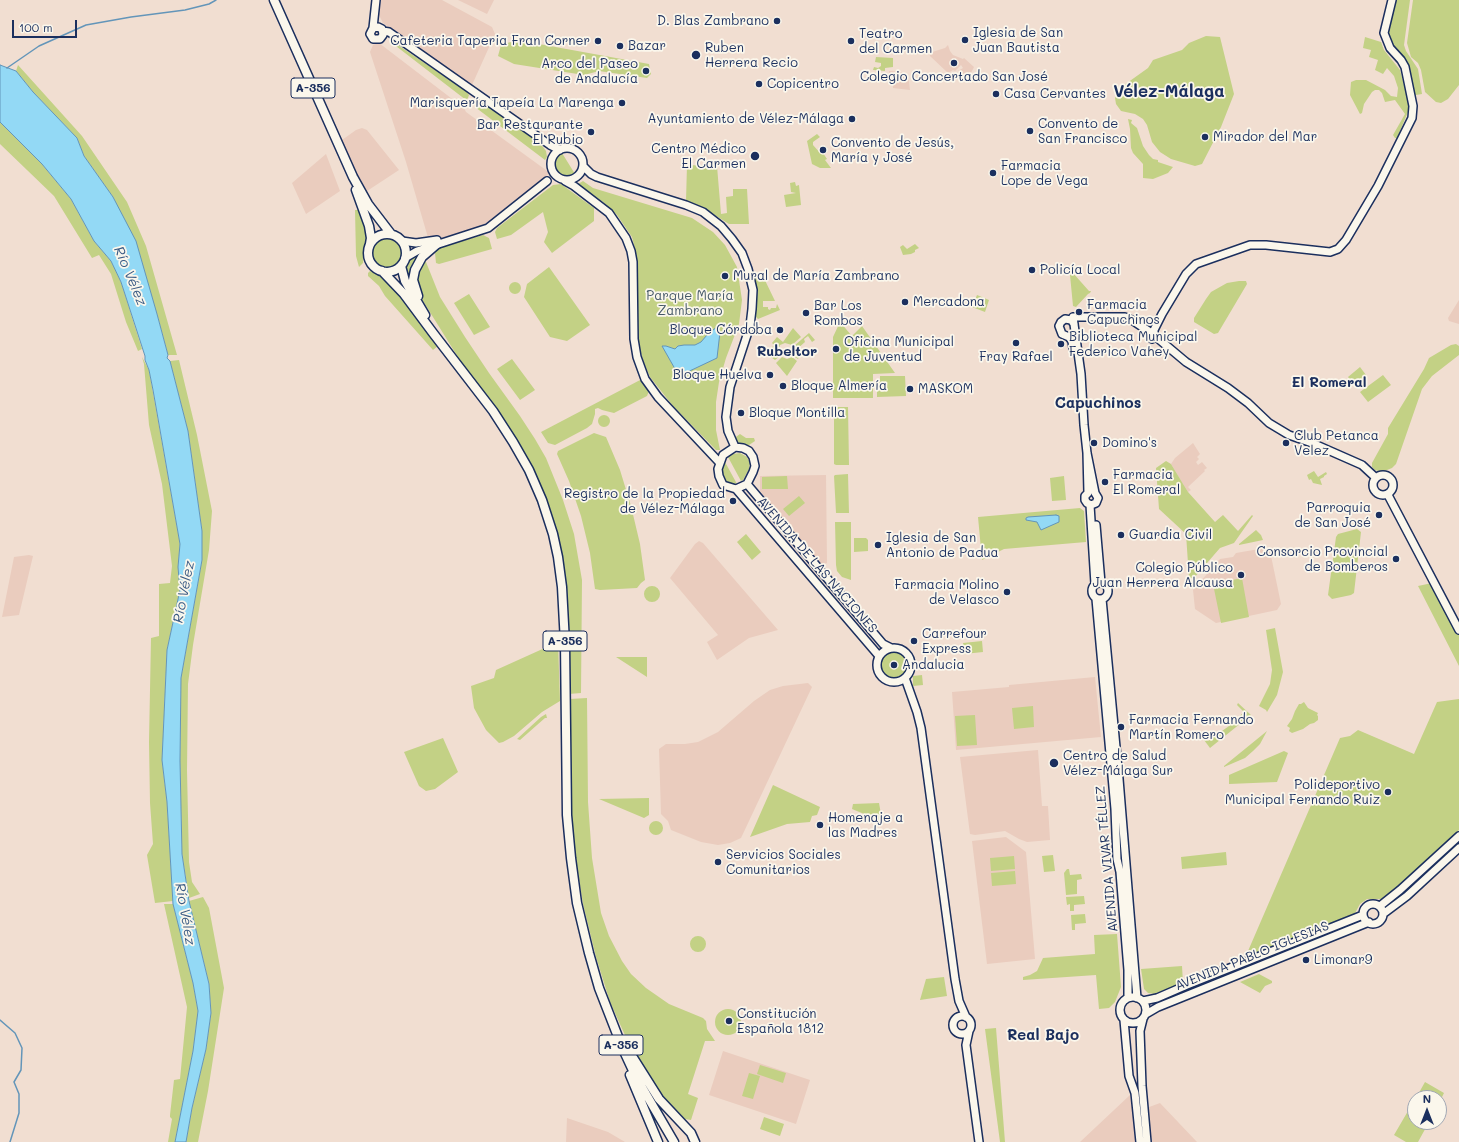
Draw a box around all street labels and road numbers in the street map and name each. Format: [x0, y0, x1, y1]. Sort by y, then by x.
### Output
road number: A-356 [291, 78, 335, 98]
street label: AVENIDA DE LAS NACIONES [754, 494, 880, 636]
road number: A-356 [543, 631, 587, 651]
street label: AVENIDA VIVAR TÉLLEZ [1093, 785, 1121, 933]
street label: AVENIDA PABLO IGLESIAS [1173, 918, 1331, 994]
road number: A-356 [599, 1035, 643, 1055]

